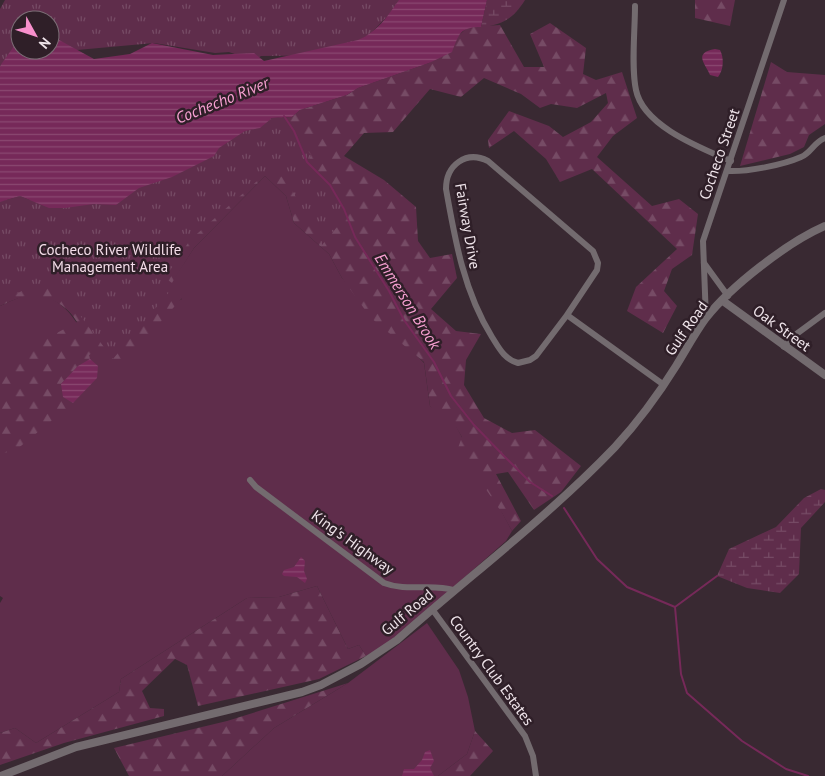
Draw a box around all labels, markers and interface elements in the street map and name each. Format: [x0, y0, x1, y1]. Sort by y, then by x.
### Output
north arrow [10, 10, 60, 60]
text: N [35, 34, 55, 53]
water label: Cochecho River [173, 72, 273, 128]
street label: Cocheco Street [695, 106, 743, 202]
street label: Fairway Drive [451, 182, 485, 270]
park label: Cocheco River Wildlife Management Area [39, 240, 181, 276]
water label: Emmerson Brook [371, 249, 446, 353]
street label: Gulf Road [660, 297, 712, 359]
street label: Oak Street [749, 301, 815, 355]
street label: King's Highway [308, 506, 398, 578]
street label: Gulf Road [377, 585, 437, 639]
street label: Country Club Estates [446, 611, 538, 729]

